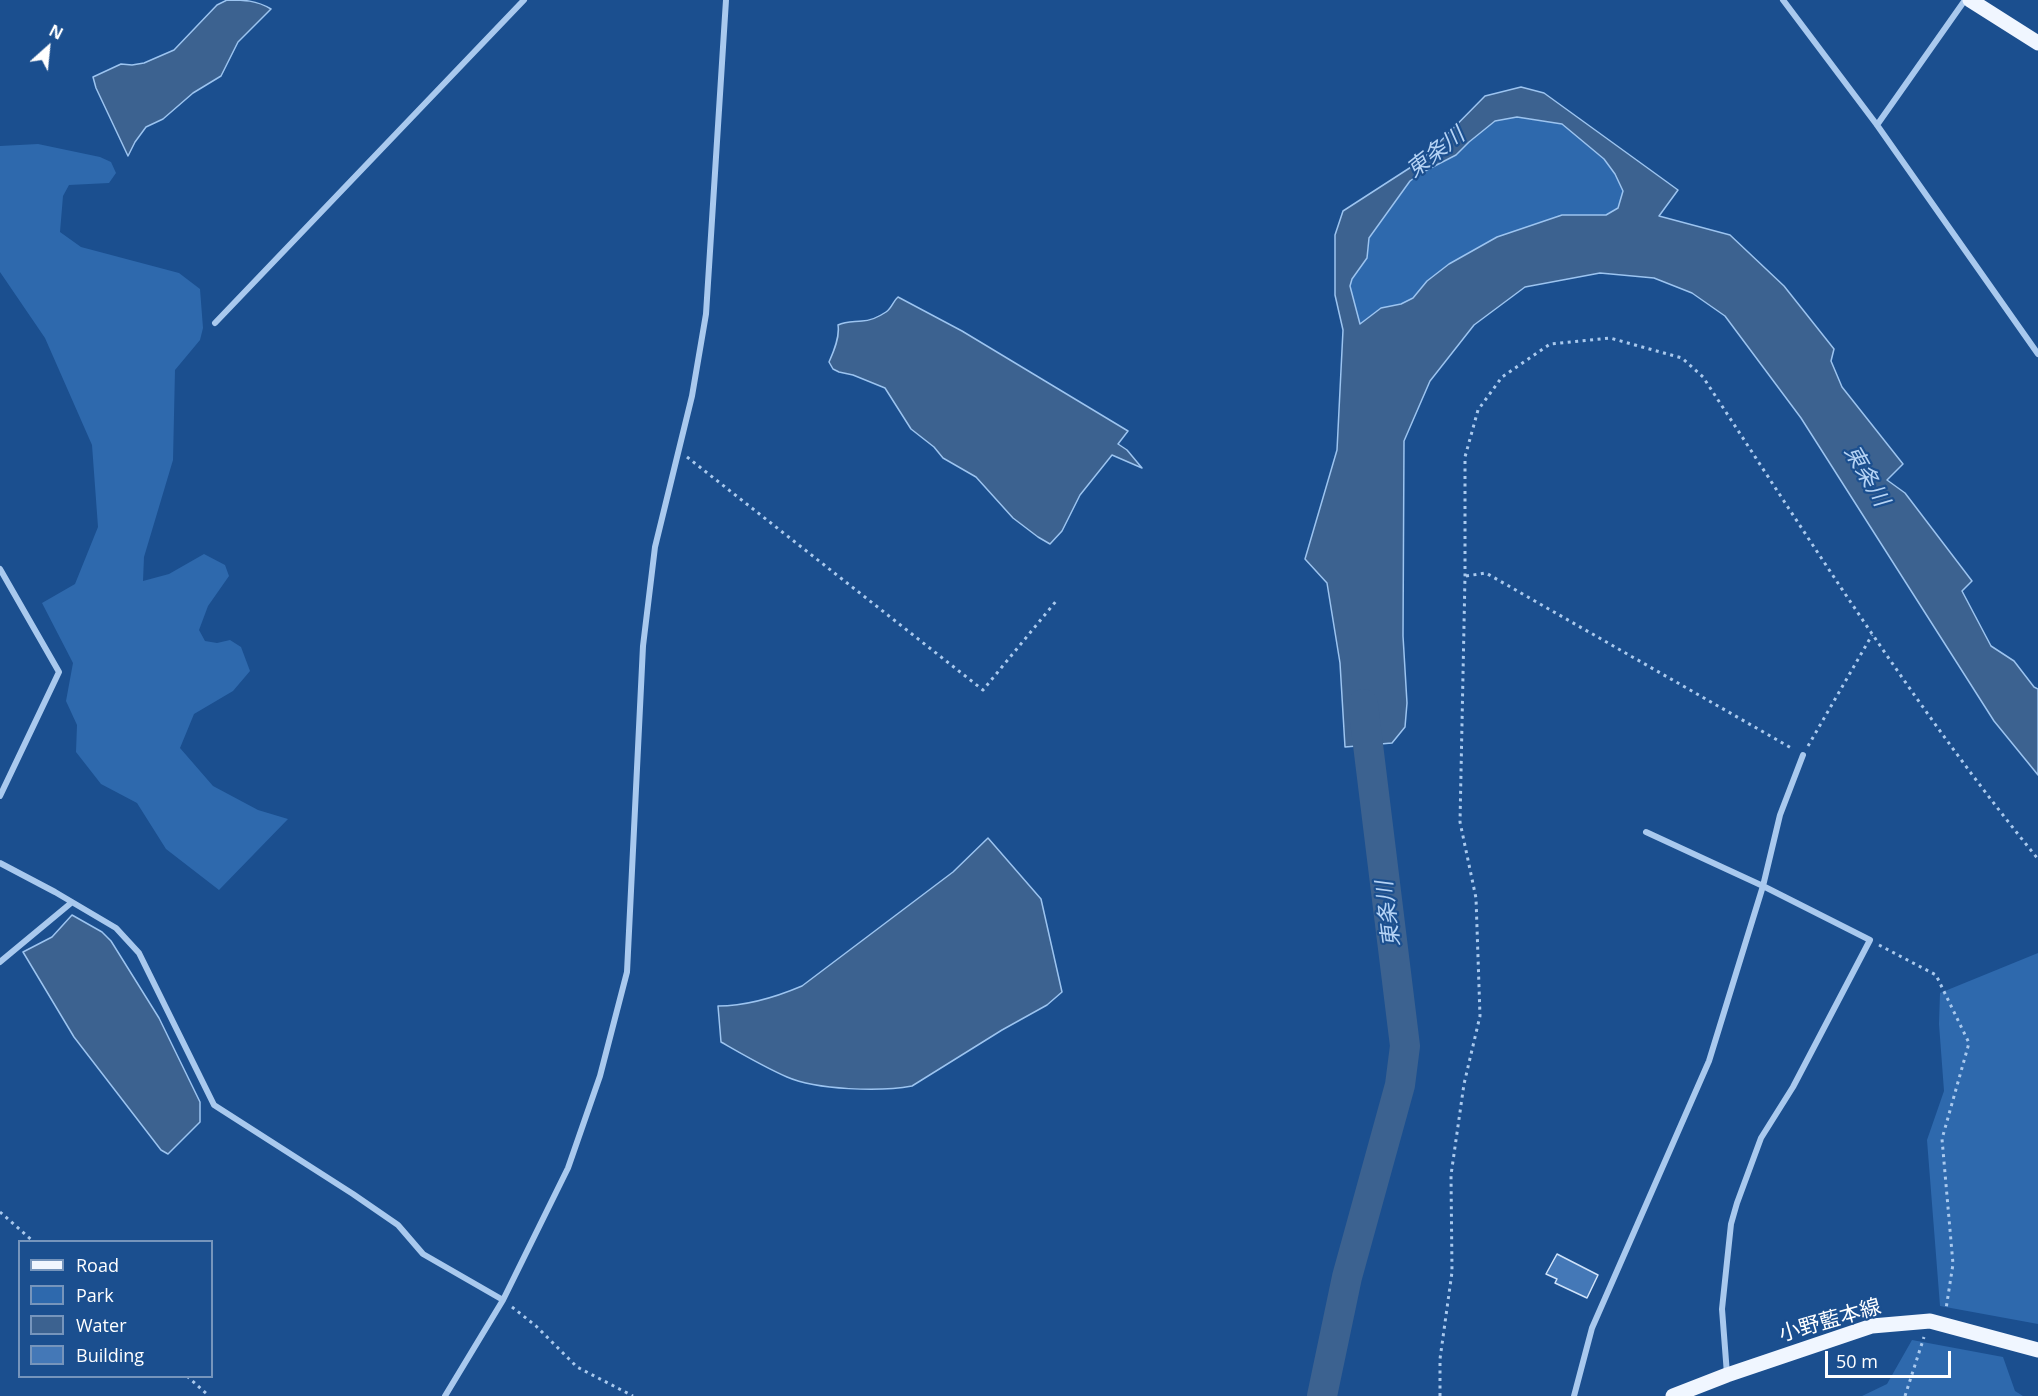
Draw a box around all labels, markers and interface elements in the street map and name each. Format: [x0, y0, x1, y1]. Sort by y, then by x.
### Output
north arrow [18, 18, 78, 78]
text: N [45, 19, 67, 45]
water label: 東条川 [1402, 122, 1470, 184]
water label: 東条川 [1838, 441, 1894, 511]
water label: 東条川 [1372, 880, 1406, 948]
legend [18, 1240, 213, 1378]
text: Road [76, 1253, 119, 1277]
text: Park [76, 1283, 114, 1307]
street label: 小野藍本線 [1776, 1294, 1884, 1348]
text: Water [76, 1313, 127, 1337]
scale bar [1828, 1339, 1954, 1377]
text: Building [76, 1343, 144, 1367]
text: 50 m [1836, 1349, 1878, 1373]

